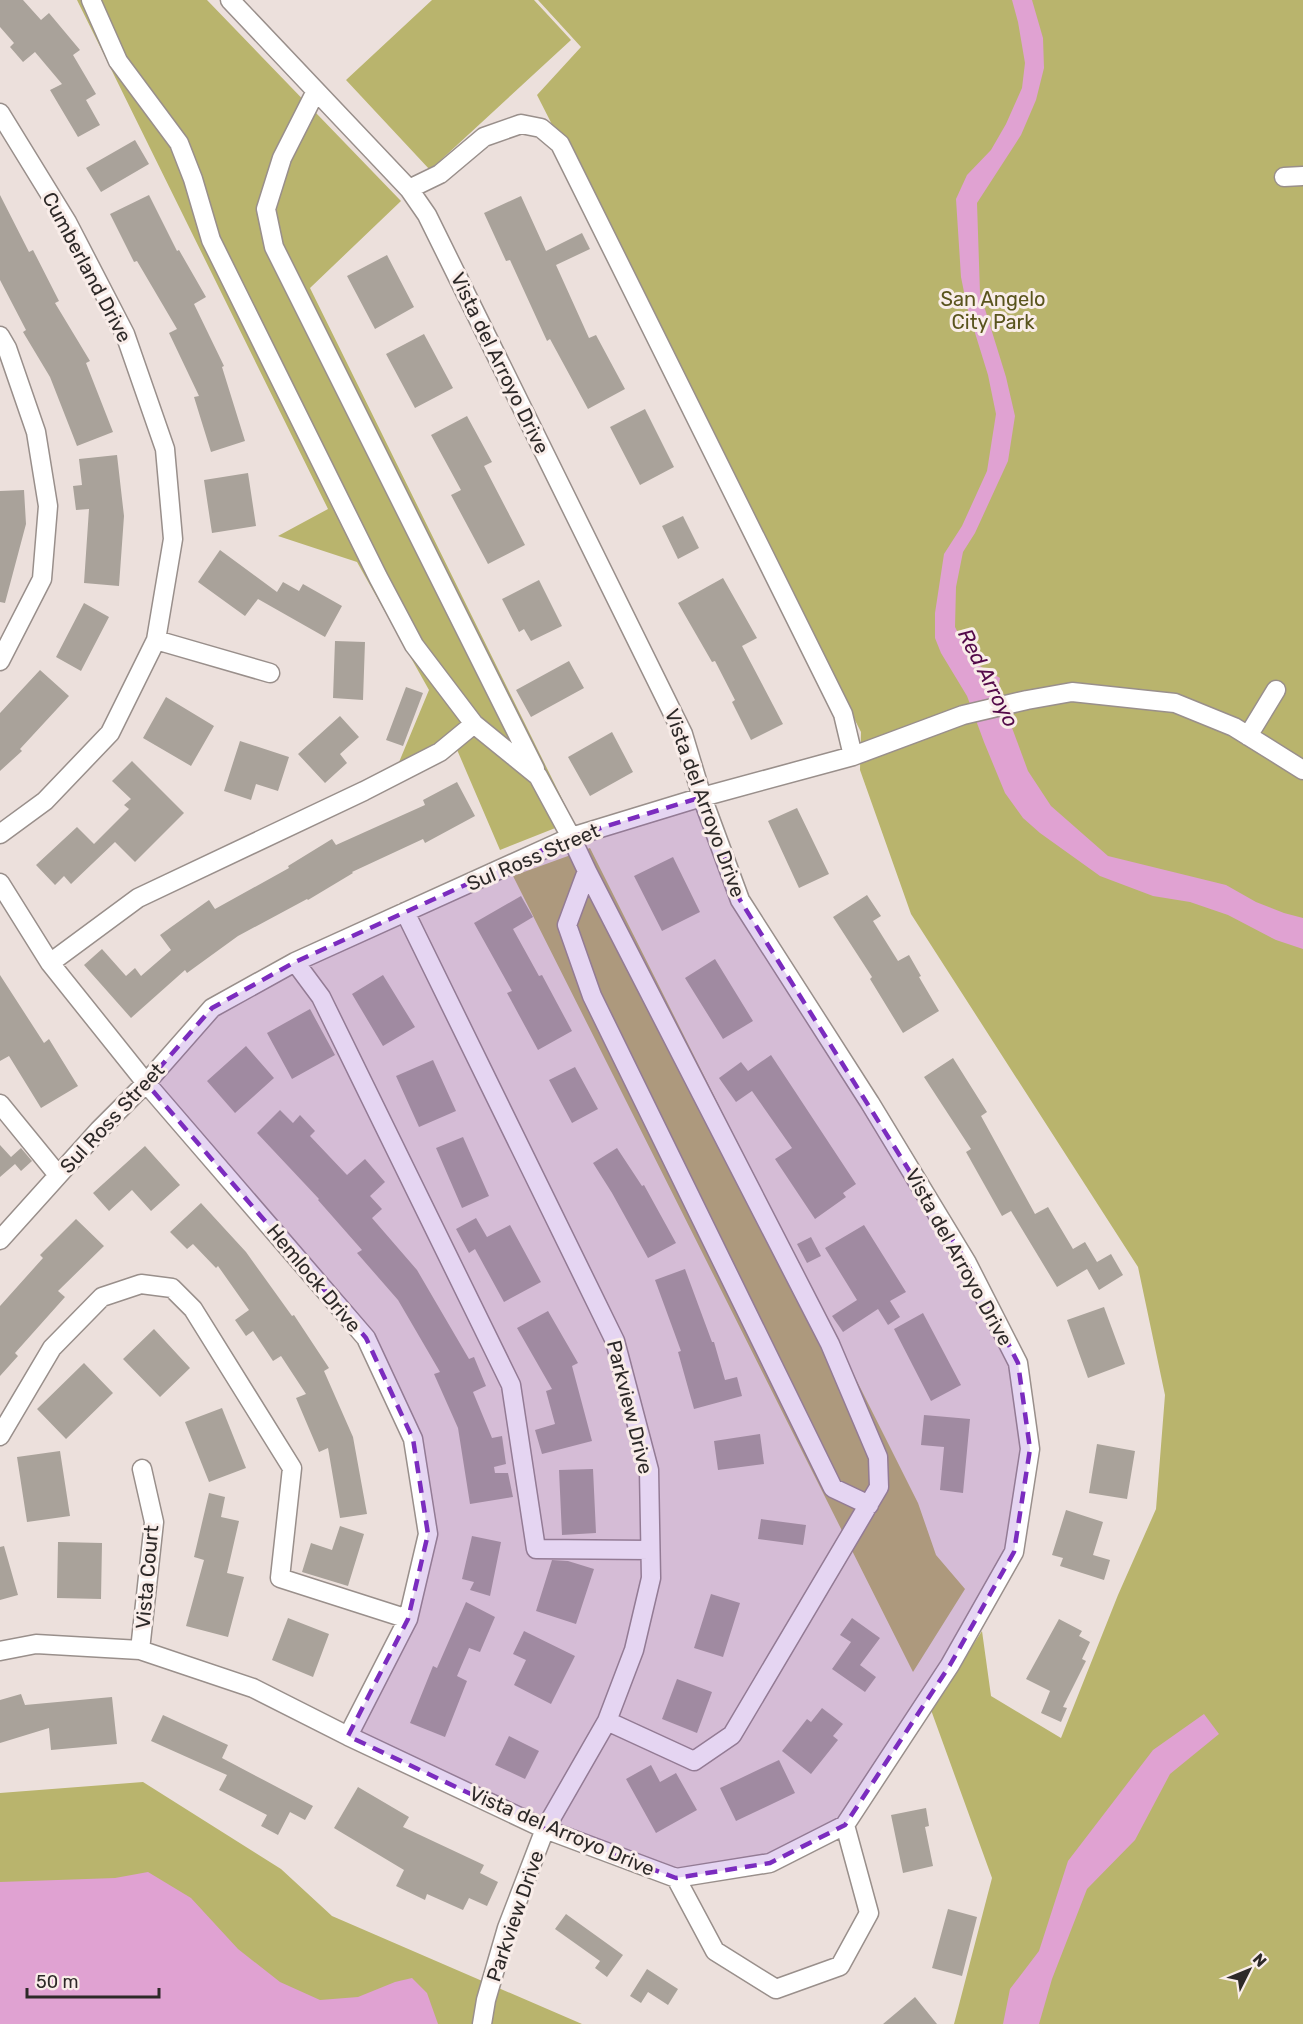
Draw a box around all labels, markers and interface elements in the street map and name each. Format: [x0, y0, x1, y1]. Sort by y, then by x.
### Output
street label: Cumberland Drive [37, 188, 137, 346]
street label: Vista del Arroyo Drive [446, 268, 554, 458]
park label: San Angelo City Park [941, 287, 1045, 334]
water label: Red Arroyo [953, 624, 1024, 731]
street label: Vista del Arroyo Drive [660, 705, 750, 901]
street label: Sul Ross Street [463, 818, 603, 896]
street label: Sul Ross Street [55, 1058, 169, 1178]
street label: Vista del Arroyo Drive [900, 1164, 1018, 1350]
street label: Hemlock Drive [262, 1219, 366, 1337]
street label: Parkview Drive [602, 1338, 658, 1476]
street label: Vista Court [131, 1524, 164, 1630]
street label: Vista del Arroyo Drive [466, 1781, 658, 1881]
street label: Parkview Drive [481, 1847, 549, 1985]
north arrow [1219, 1940, 1279, 2000]
text: N [1249, 1949, 1270, 1971]
scale bar [27, 1961, 159, 1999]
text: 50 m [36, 1971, 79, 1993]

